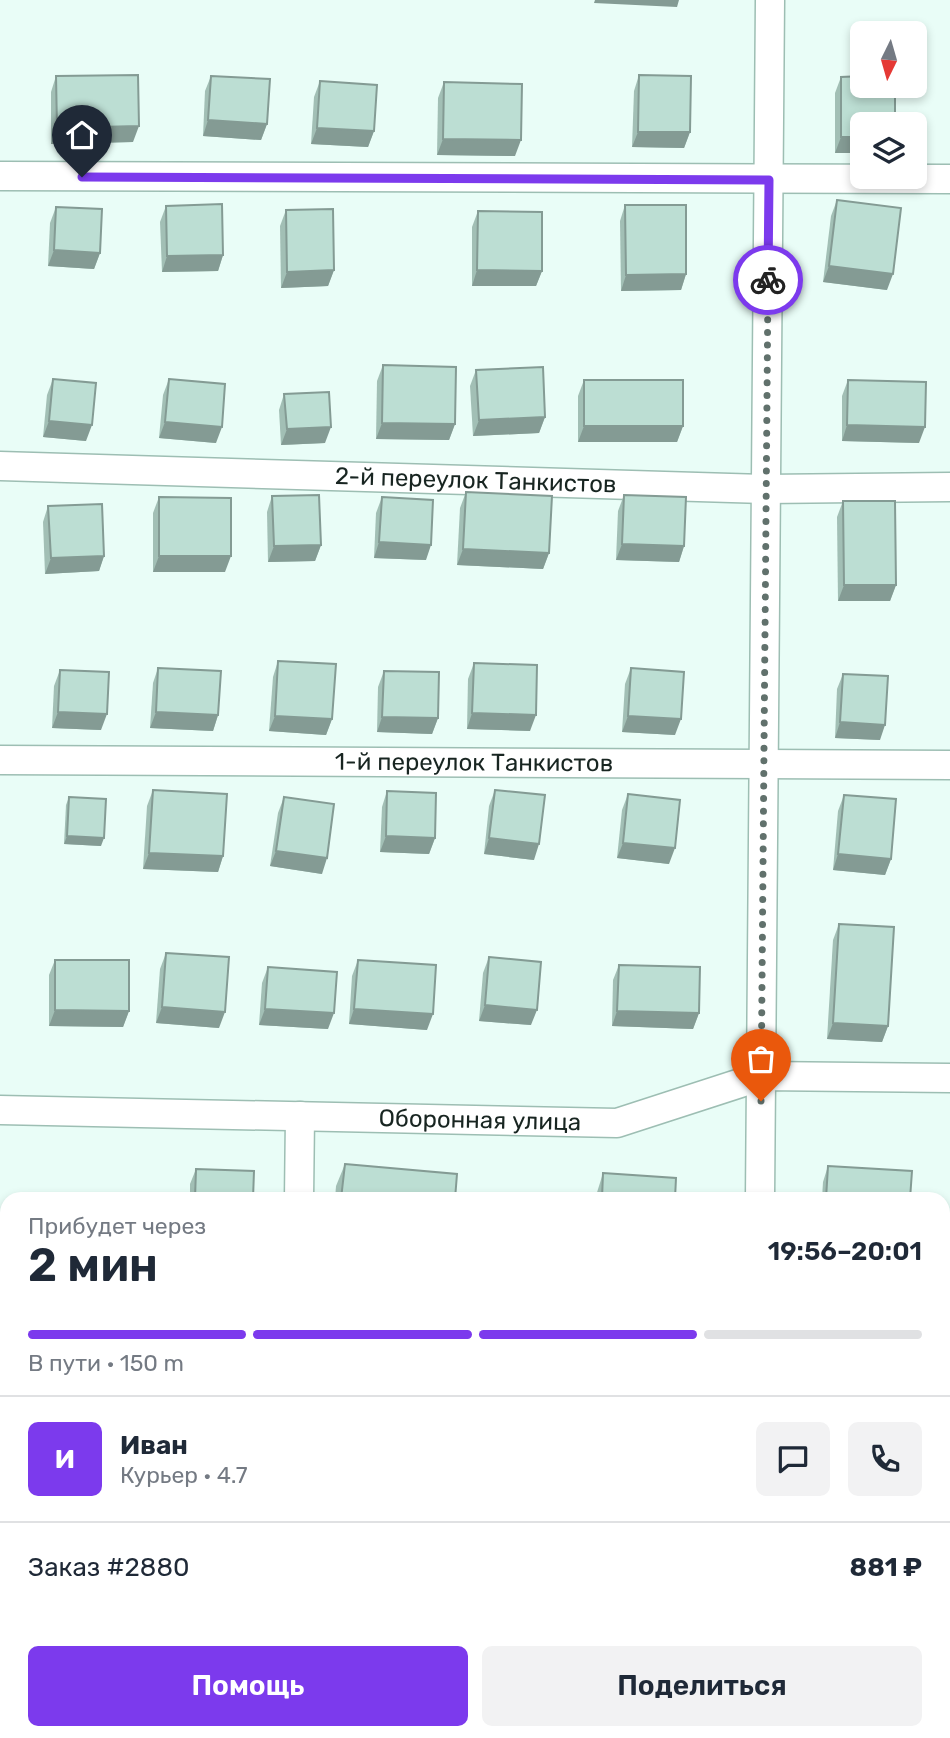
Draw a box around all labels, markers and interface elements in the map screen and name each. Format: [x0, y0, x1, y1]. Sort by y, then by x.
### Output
north arrow [850, 21, 928, 98]
map controls [850, 21, 927, 189]
pin [52, 105, 112, 177]
button: layers [850, 112, 927, 189]
icon: home [63, 116, 101, 154]
courier [733, 245, 803, 315]
icon: bike [749, 261, 787, 299]
street label: 2-й переулок Танкистов [335, 462, 617, 499]
street label: 1-й переулок Танкистов [335, 748, 613, 777]
pin [731, 1029, 791, 1101]
icon: bag [742, 1040, 780, 1078]
street label: Оборонная улица [378, 1104, 581, 1136]
text: Прибудет через [28, 1212, 206, 1240]
text: 19:56–20:01 [768, 1236, 922, 1267]
text: 2 мин [28, 1238, 158, 1293]
text: В пути · 150 m [28, 1349, 184, 1377]
button: chat [756, 1422, 830, 1496]
button: phone [848, 1422, 922, 1496]
text: Иван [120, 1430, 188, 1461]
text: И [55, 1444, 75, 1475]
text: Курьер · 4.7 [120, 1461, 248, 1489]
text: Заказ #2880 [28, 1552, 189, 1583]
text: 881 ₽ [850, 1552, 922, 1583]
button: Помощь [28, 1646, 468, 1726]
button: Поделиться [482, 1646, 922, 1726]

